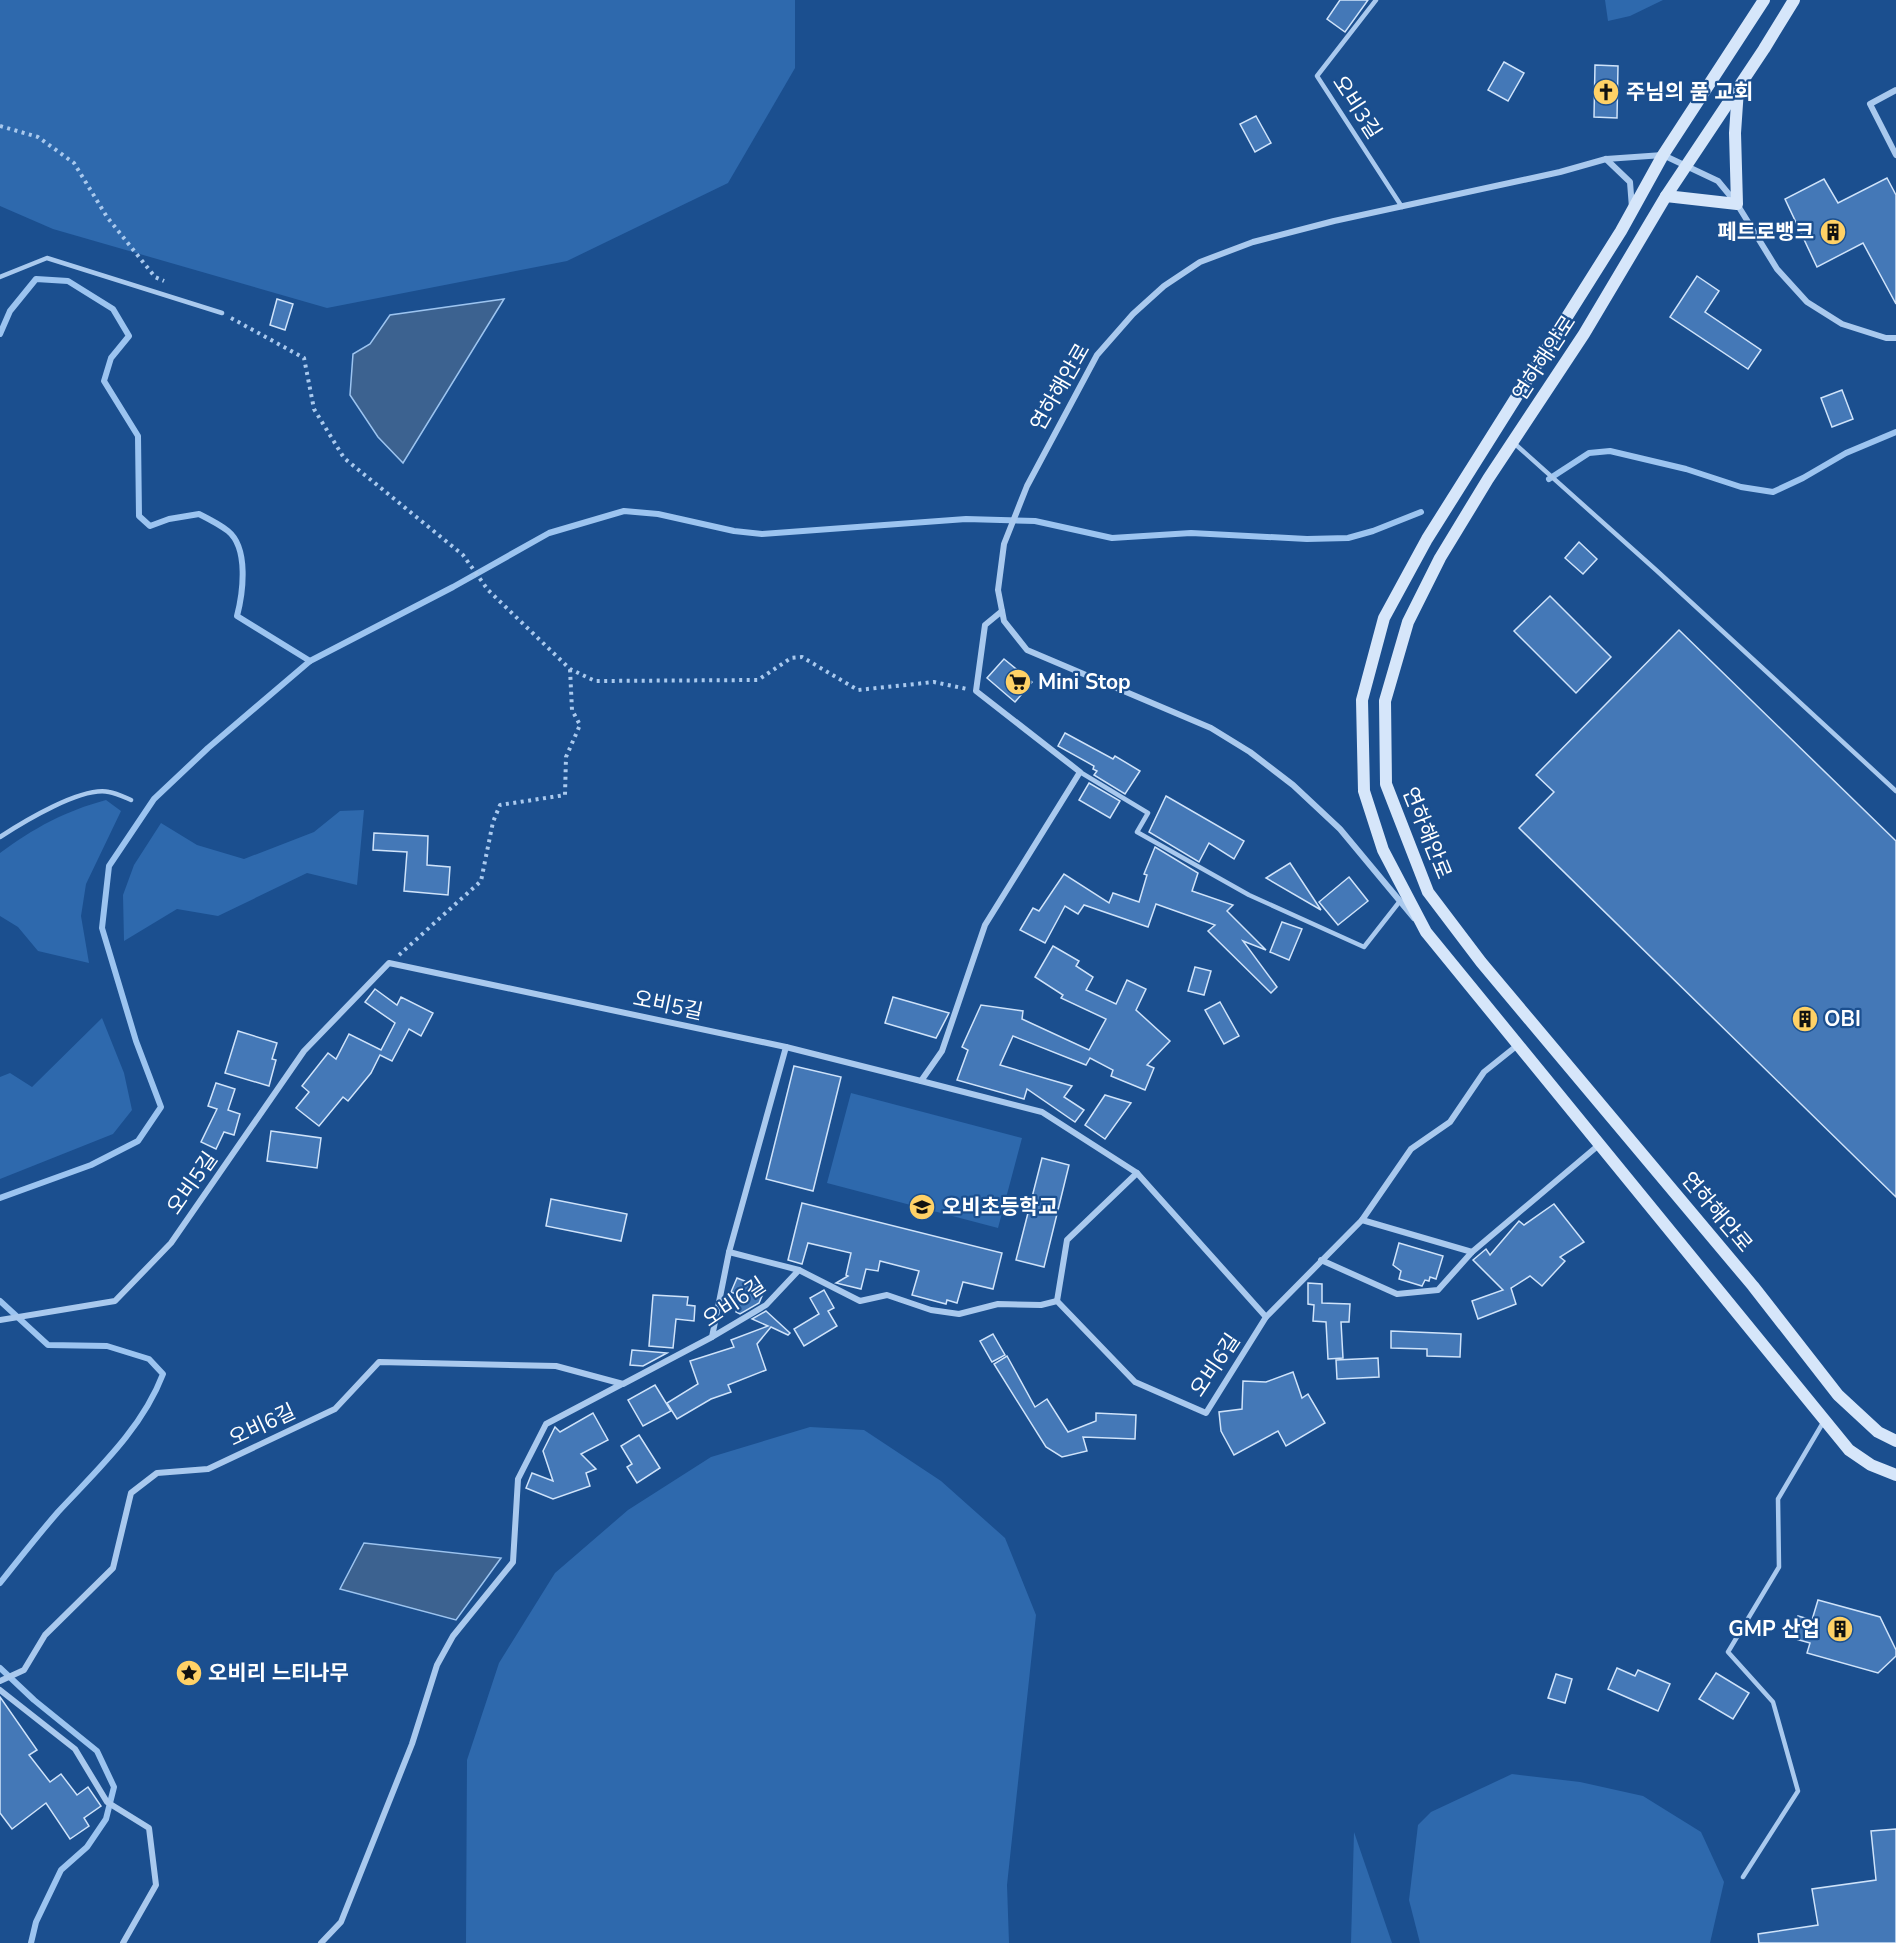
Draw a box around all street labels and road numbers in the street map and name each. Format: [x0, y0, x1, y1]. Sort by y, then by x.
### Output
street label: 오비3길 [1326, 70, 1388, 144]
street label: 연하해안로 [1506, 310, 1582, 406]
street label: 연하해안로 [1024, 338, 1096, 436]
street label: 연하해안로 [1396, 783, 1458, 883]
street label: 오비5길 [631, 984, 705, 1026]
street label: 오비5길 [160, 1146, 224, 1220]
street label: 연하해안로 [1675, 1166, 1759, 1258]
street label: 오비6길 [697, 1271, 771, 1333]
street label: 오비6길 [1184, 1328, 1246, 1402]
street label: 오비6길 [224, 1397, 300, 1453]

